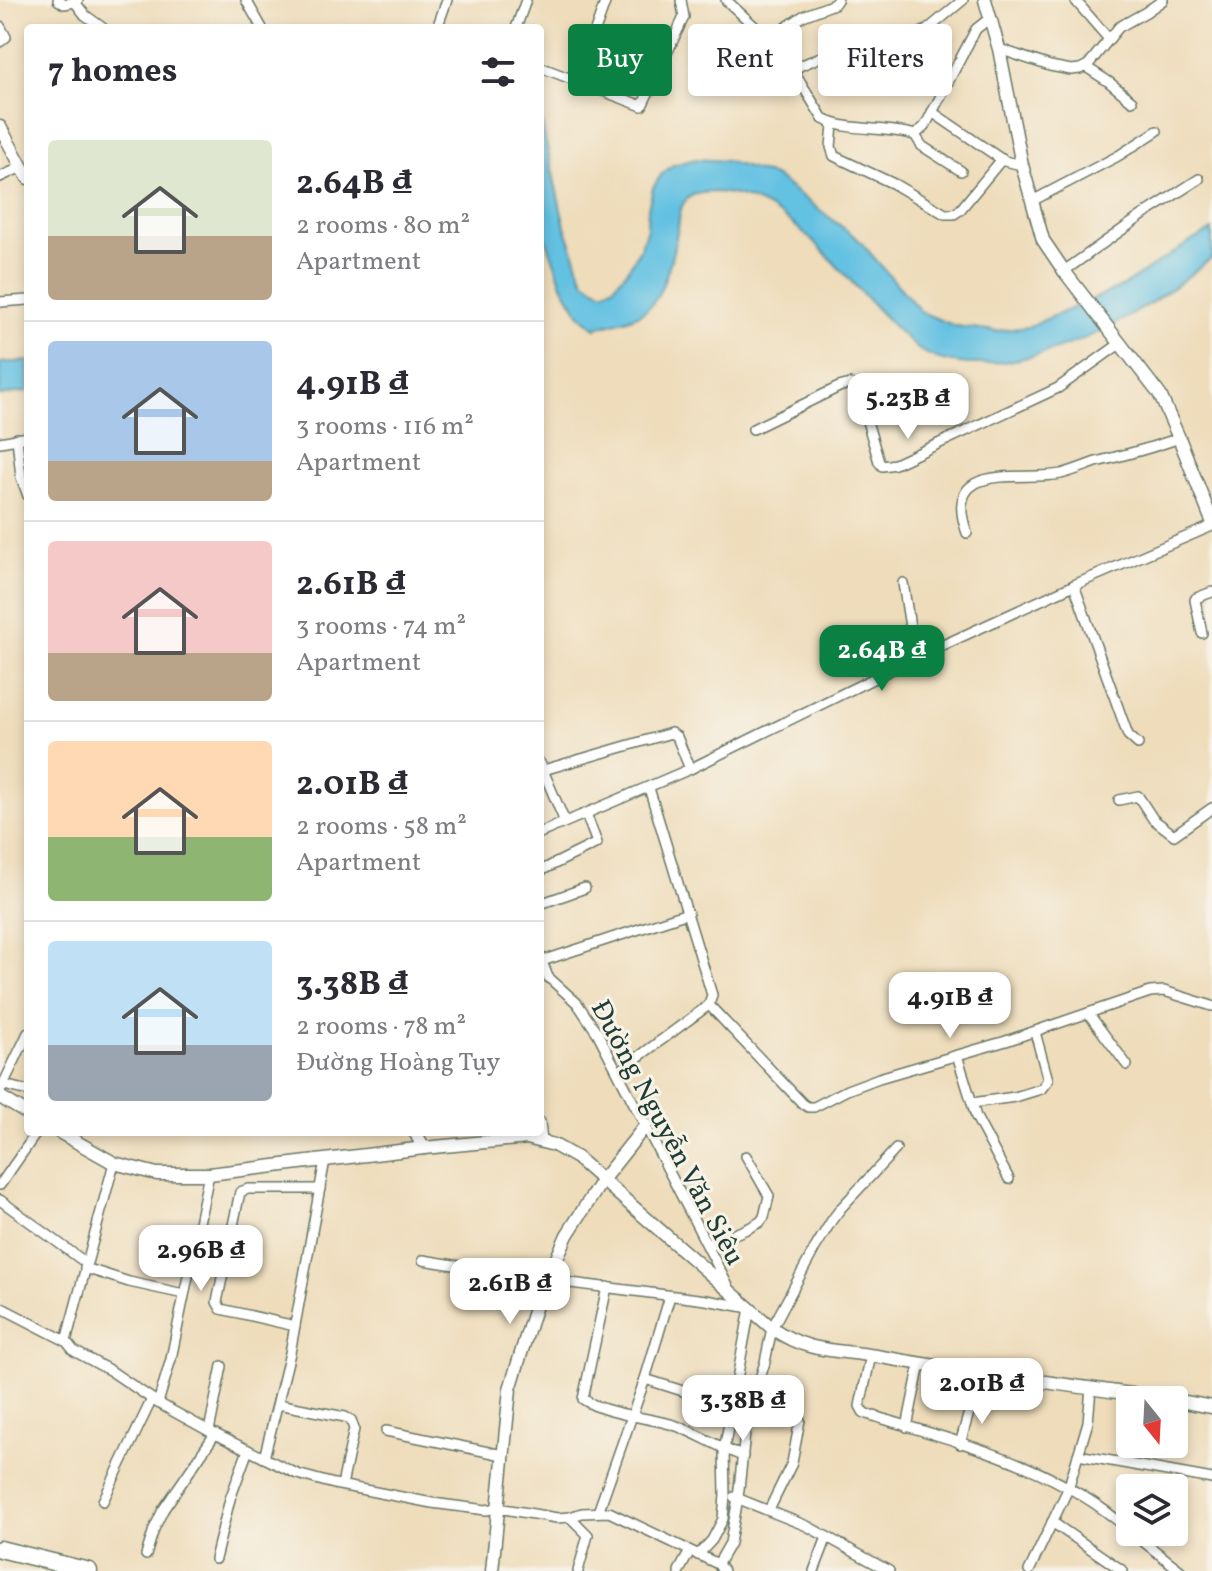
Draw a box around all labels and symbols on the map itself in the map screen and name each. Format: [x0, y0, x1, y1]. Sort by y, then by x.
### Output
pin: 5.23B ₫ [834, 373, 982, 441]
pin: 2.64B ₫ [808, 625, 956, 693]
pin: 4.91B ₫ [876, 972, 1024, 1040]
street label: Đường Nguyễn Văn Siêu [580, 993, 753, 1273]
pin: 2.96B ₫ [127, 1225, 275, 1293]
pin: 2.61B ₫ [436, 1258, 584, 1326]
pin: 2.01B ₫ [908, 1358, 1056, 1426]
pin: 3.38B ₫ [669, 1375, 817, 1443]
north arrow [1116, 1386, 1188, 1458]

